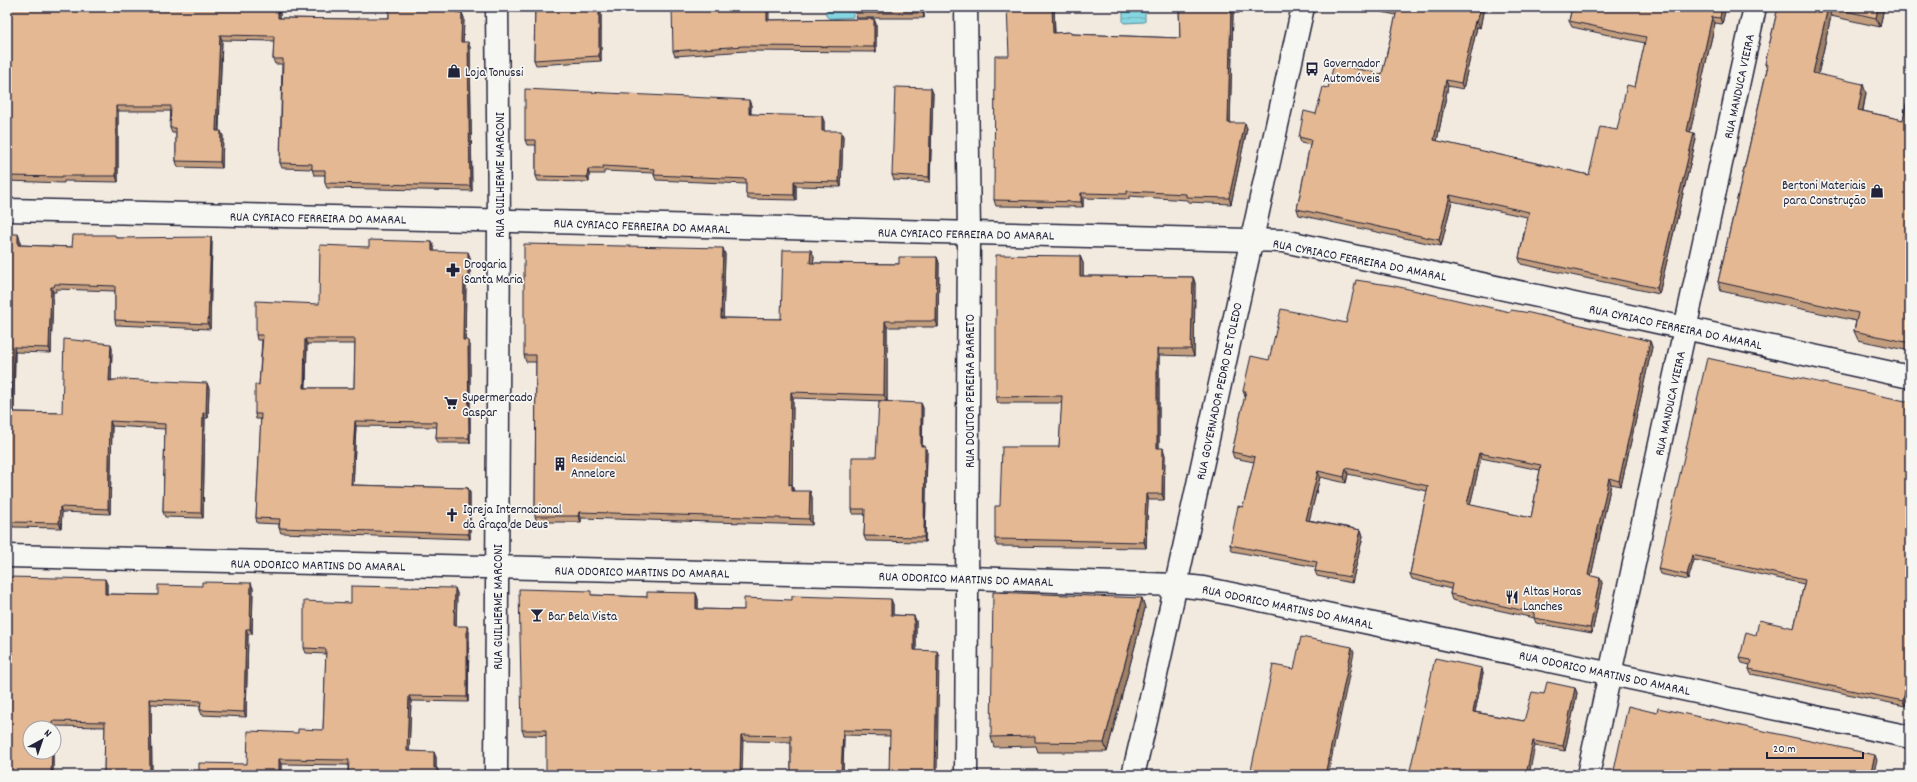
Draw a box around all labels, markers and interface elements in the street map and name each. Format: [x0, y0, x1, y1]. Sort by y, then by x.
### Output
street label: RUA MANDUCA VIEIRA [1720, 32, 1761, 141]
place label: Governador Automóveis [1323, 55, 1380, 89]
bus stop icon: Governador Automóveis [1304, 61, 1320, 77]
shop icon: Loja Tonussi [446, 63, 462, 79]
place label: Loja Tonussi [465, 64, 524, 83]
street label: RUA GUILHERME MARCONI [492, 112, 511, 238]
place label: Bertoni Materiais para Construção [1782, 177, 1866, 211]
shop icon: Bertoni Materiais para Construção [1869, 183, 1885, 199]
street label: RUA CYRIACO FERREIRA DO AMARAL [230, 208, 407, 231]
street label: RUA CYRIACO FERREIRA DO AMARAL [553, 215, 731, 240]
street label: RUA CYRIACO FERREIRA DO AMARAL [878, 224, 1055, 247]
street label: RUA CYRIACO FERREIRA DO AMARAL [1271, 235, 1449, 288]
place label: Drogaria Santa Maria [464, 256, 524, 290]
pharmacy icon: Drogaria Santa Maria [445, 262, 461, 278]
street label: RUA GOVERNADOR PEDRO DE TOLEDO [1192, 301, 1249, 482]
street label: RUA CYRIACO FERREIRA DO AMARAL [1587, 301, 1764, 356]
street label: RUA DOUTOR PEREIRA BARRETO [962, 314, 981, 468]
street label: RUA MANDUCA VIEIRA [1651, 349, 1692, 458]
place label: Supermercado Gaspar [462, 389, 533, 423]
supermarket icon: Supermercado Gaspar [443, 395, 459, 411]
place label: Residencial Annelore [571, 450, 626, 484]
building icon: Residencial Annelore [552, 456, 568, 472]
place label: Igreja Internacional da Graça de Deus [463, 501, 562, 535]
church icon: Igreja Internacional da Graça de Deus [444, 507, 460, 523]
street label: RUA GUILHERME MARCONI [490, 544, 509, 670]
street label: RUA ODORICO MARTINS DO AMARAL [230, 555, 406, 578]
street label: RUA ODORICO MARTINS DO AMARAL [554, 562, 730, 585]
street label: RUA ODORICO MARTINS DO AMARAL [878, 568, 1054, 593]
street label: RUA ODORICO MARTINS DO AMARAL [1200, 581, 1376, 636]
place label: Altas Horas Lanches [1523, 583, 1581, 617]
restaurant icon: Altas Horas Lanches [1504, 589, 1520, 605]
bar icon: Bar Bela Vista [529, 607, 545, 623]
place label: Bar Bela Vista [548, 608, 618, 627]
street label: RUA ODORICO MARTINS DO AMARAL [1517, 647, 1693, 702]
north arrow [22, 720, 62, 760]
text: N [40, 726, 55, 742]
scale bar [1767, 734, 1863, 760]
text: 20 m [1773, 741, 1796, 758]

